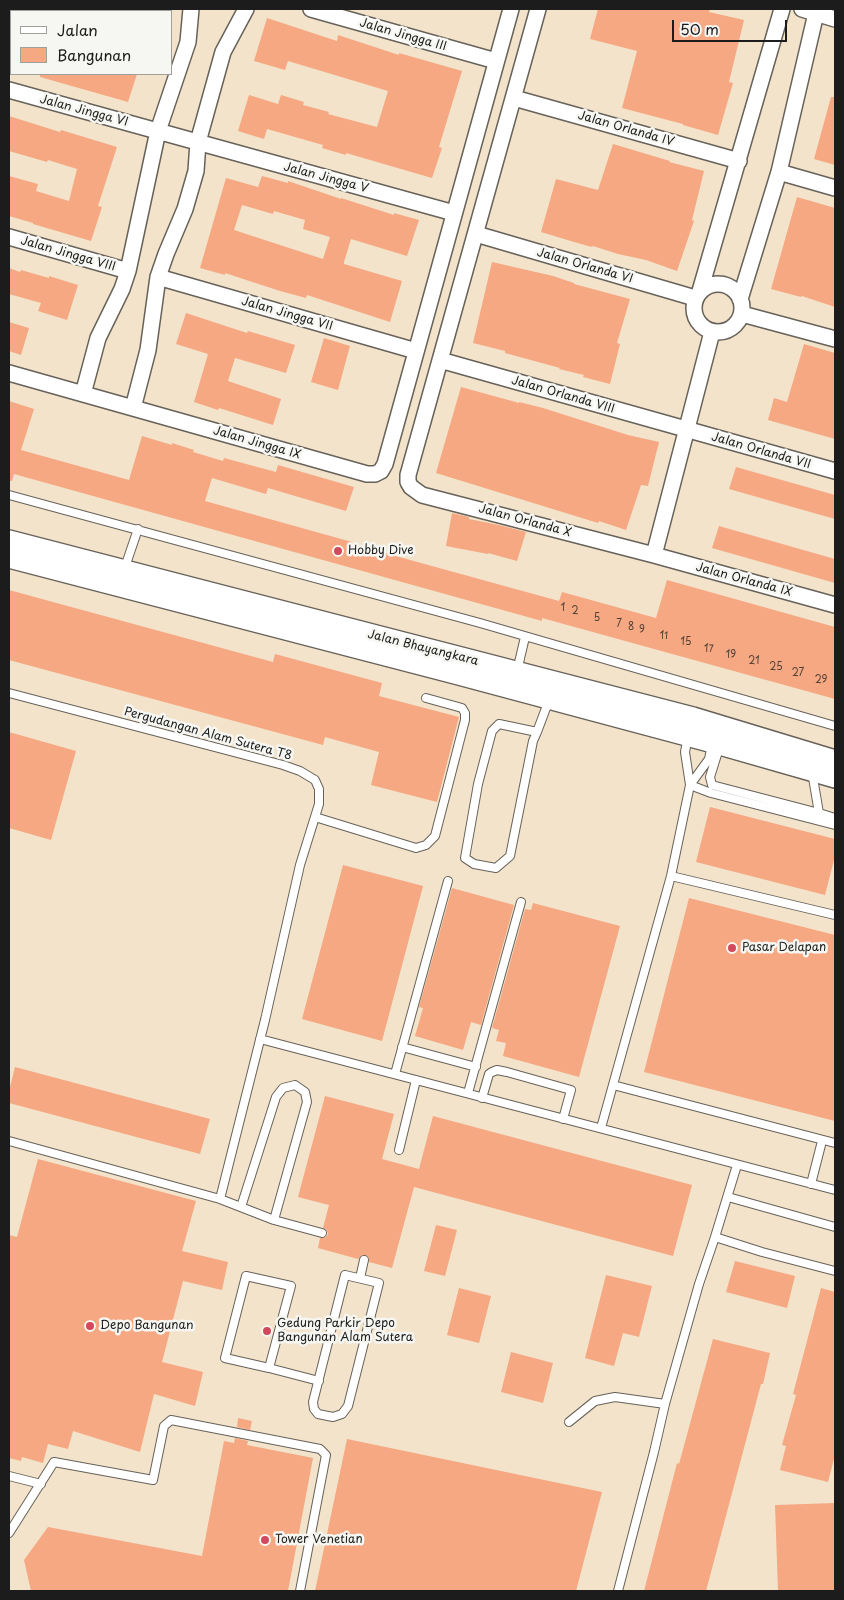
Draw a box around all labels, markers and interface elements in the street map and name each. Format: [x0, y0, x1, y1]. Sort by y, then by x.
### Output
legend [10, 10, 172, 75]
scale bar [674, 10, 789, 42]
street label: Jalan Jingga III [358, 16, 448, 54]
text: 50 m [680, 17, 719, 40]
text: Jalan [57, 18, 98, 41]
text: Bangunan [57, 43, 131, 66]
street label: Jalan Jingga VI [38, 92, 130, 130]
street label: Jalan Orlanda IV [576, 108, 676, 150]
street label: Jalan Jingga V [282, 160, 370, 196]
street label: Jalan Jingga VIII [19, 234, 117, 274]
street label: Jalan Orlanda VI [535, 245, 635, 287]
street label: Jalan Jingga VII [240, 294, 334, 334]
street label: Jalan Orlanda VIII [510, 373, 616, 417]
street label: Jalan Jingga IX [211, 424, 303, 462]
street label: Jalan Orlanda VII [710, 430, 812, 472]
street label: Jalan Orlanda X [477, 502, 573, 540]
place label: Hobby Dive [348, 544, 414, 558]
marker: Hobby Dive [332, 545, 344, 557]
street label: Jalan Orlanda IX [694, 560, 794, 600]
house number: 1 [561, 602, 565, 614]
house number: 2 [571, 605, 579, 617]
house number: 5 [594, 612, 600, 624]
house number: 7 [616, 618, 622, 630]
house number: 8 [628, 621, 634, 633]
house number: 9 [639, 624, 645, 636]
street label: Jalan Bhayangkara [366, 627, 480, 669]
house number: 11 [660, 630, 668, 642]
house number: 15 [681, 636, 691, 648]
house number: 17 [704, 643, 714, 655]
house number: 19 [726, 649, 736, 661]
house number: 21 [748, 655, 760, 667]
house number: 25 [769, 661, 783, 673]
house number: 27 [792, 667, 804, 679]
house number: 29 [815, 674, 827, 686]
street label: Pergudangan Alam Sutera T8 [123, 705, 293, 763]
place label: Pasar Delapan [742, 941, 826, 955]
marker: Pasar Delapan [726, 942, 738, 954]
place label: Gedung Parkir Depo Bangunan Alam Sutera [277, 1317, 413, 1345]
place label: Depo Bangunan [100, 1319, 193, 1333]
marker: Depo Bangunan [84, 1320, 96, 1332]
marker: Gedung Parkir Depo Bangunan Alam Sutera [261, 1325, 273, 1337]
place label: Tower Venetian [275, 1533, 363, 1547]
marker: Tower Venetian [259, 1534, 271, 1546]

